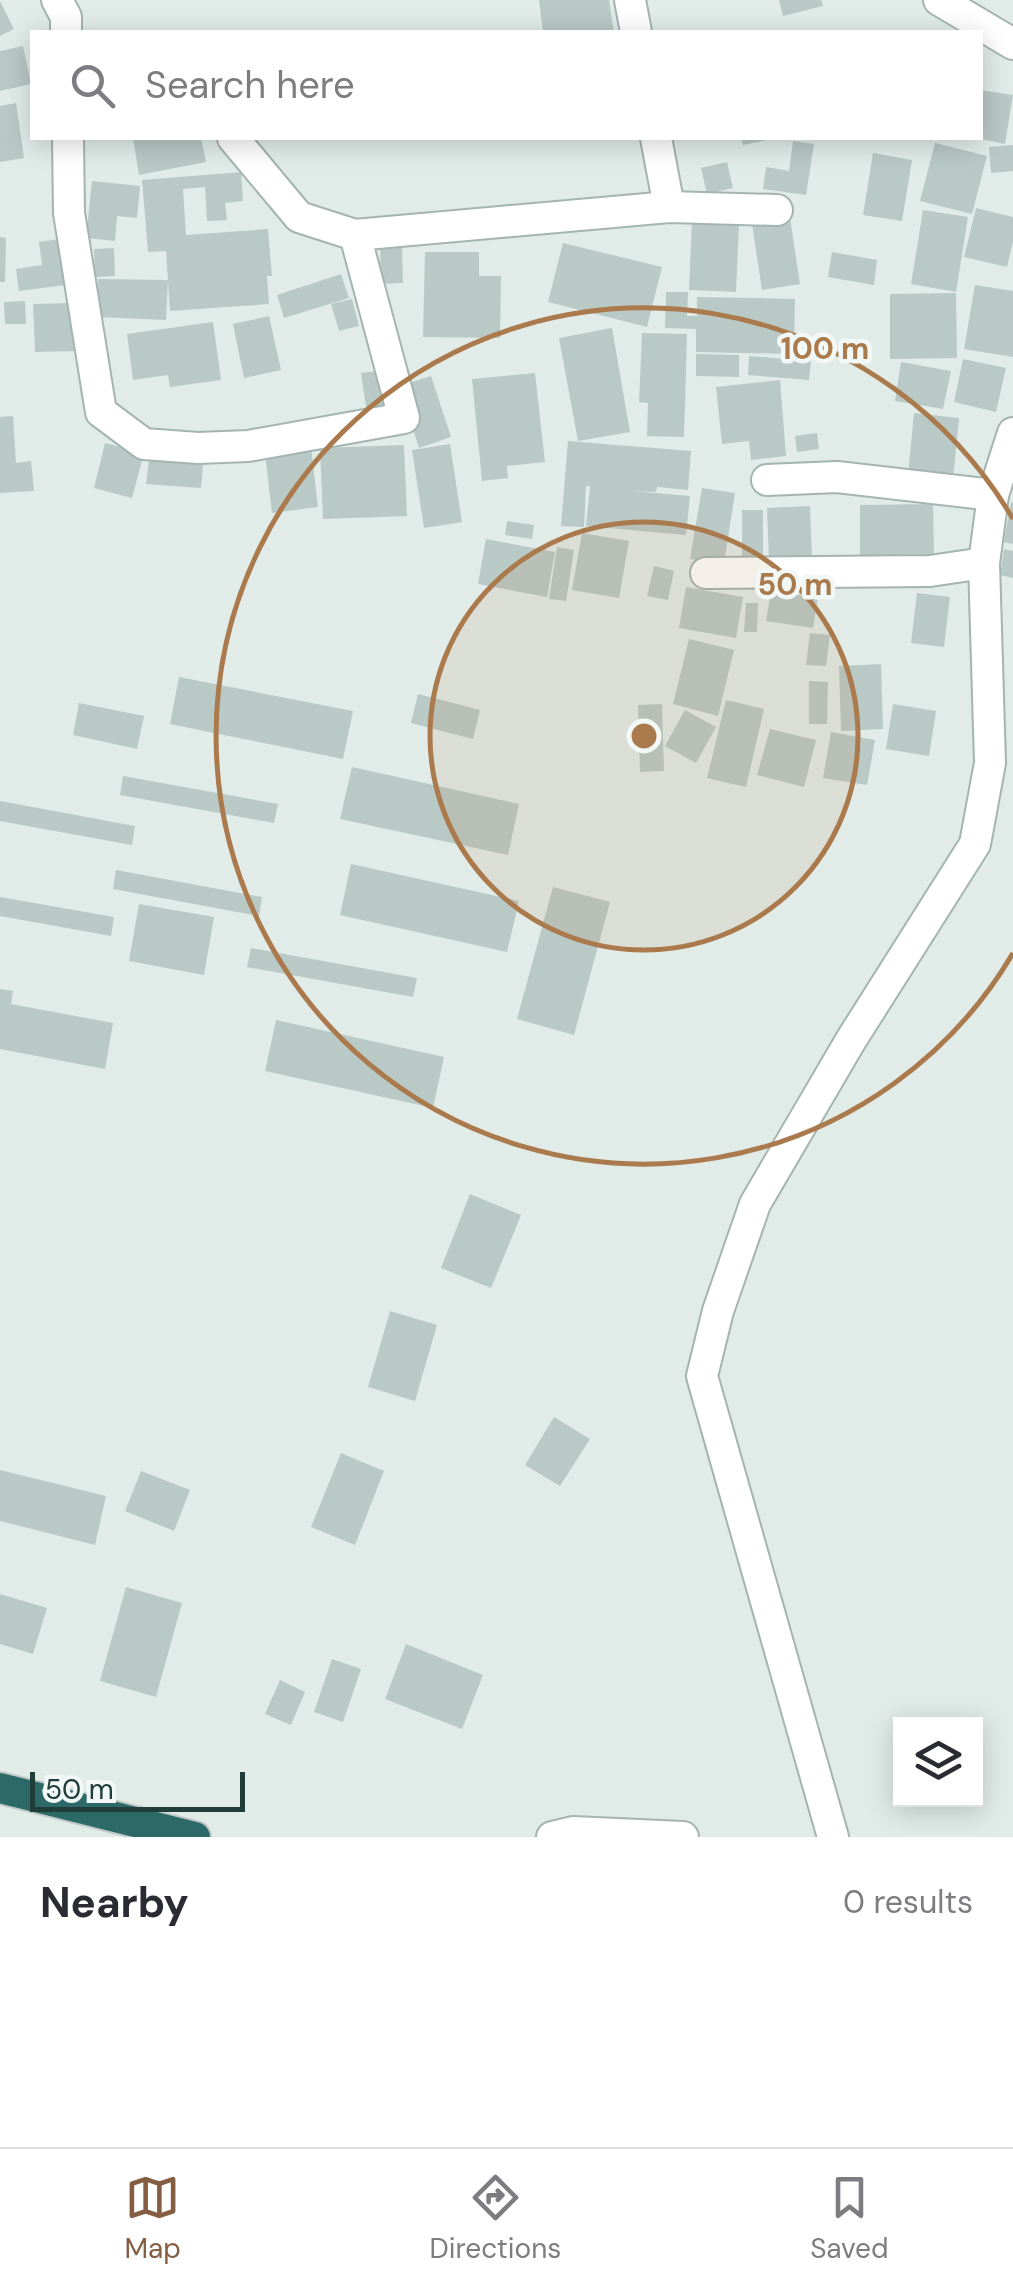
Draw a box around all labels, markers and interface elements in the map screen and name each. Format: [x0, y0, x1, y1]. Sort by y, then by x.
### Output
search box [30, 30, 983, 140]
icon: search [65, 58, 120, 113]
text: Search here [145, 60, 355, 110]
text: 100 m [781, 329, 869, 368]
text: 50 m [757, 565, 833, 604]
centre of rings [626, 718, 662, 754]
map controls [893, 1717, 983, 1807]
button: layers [893, 1717, 983, 1807]
scale bar [30, 1767, 245, 1812]
text: 50 m [45, 1771, 114, 1808]
text: Nearby [40, 1875, 189, 1930]
text: 0 results [843, 1881, 973, 1923]
tab: Map [124, 2170, 181, 2267]
tab: Directions [430, 2170, 561, 2267]
tab: Saved [810, 2170, 889, 2267]

